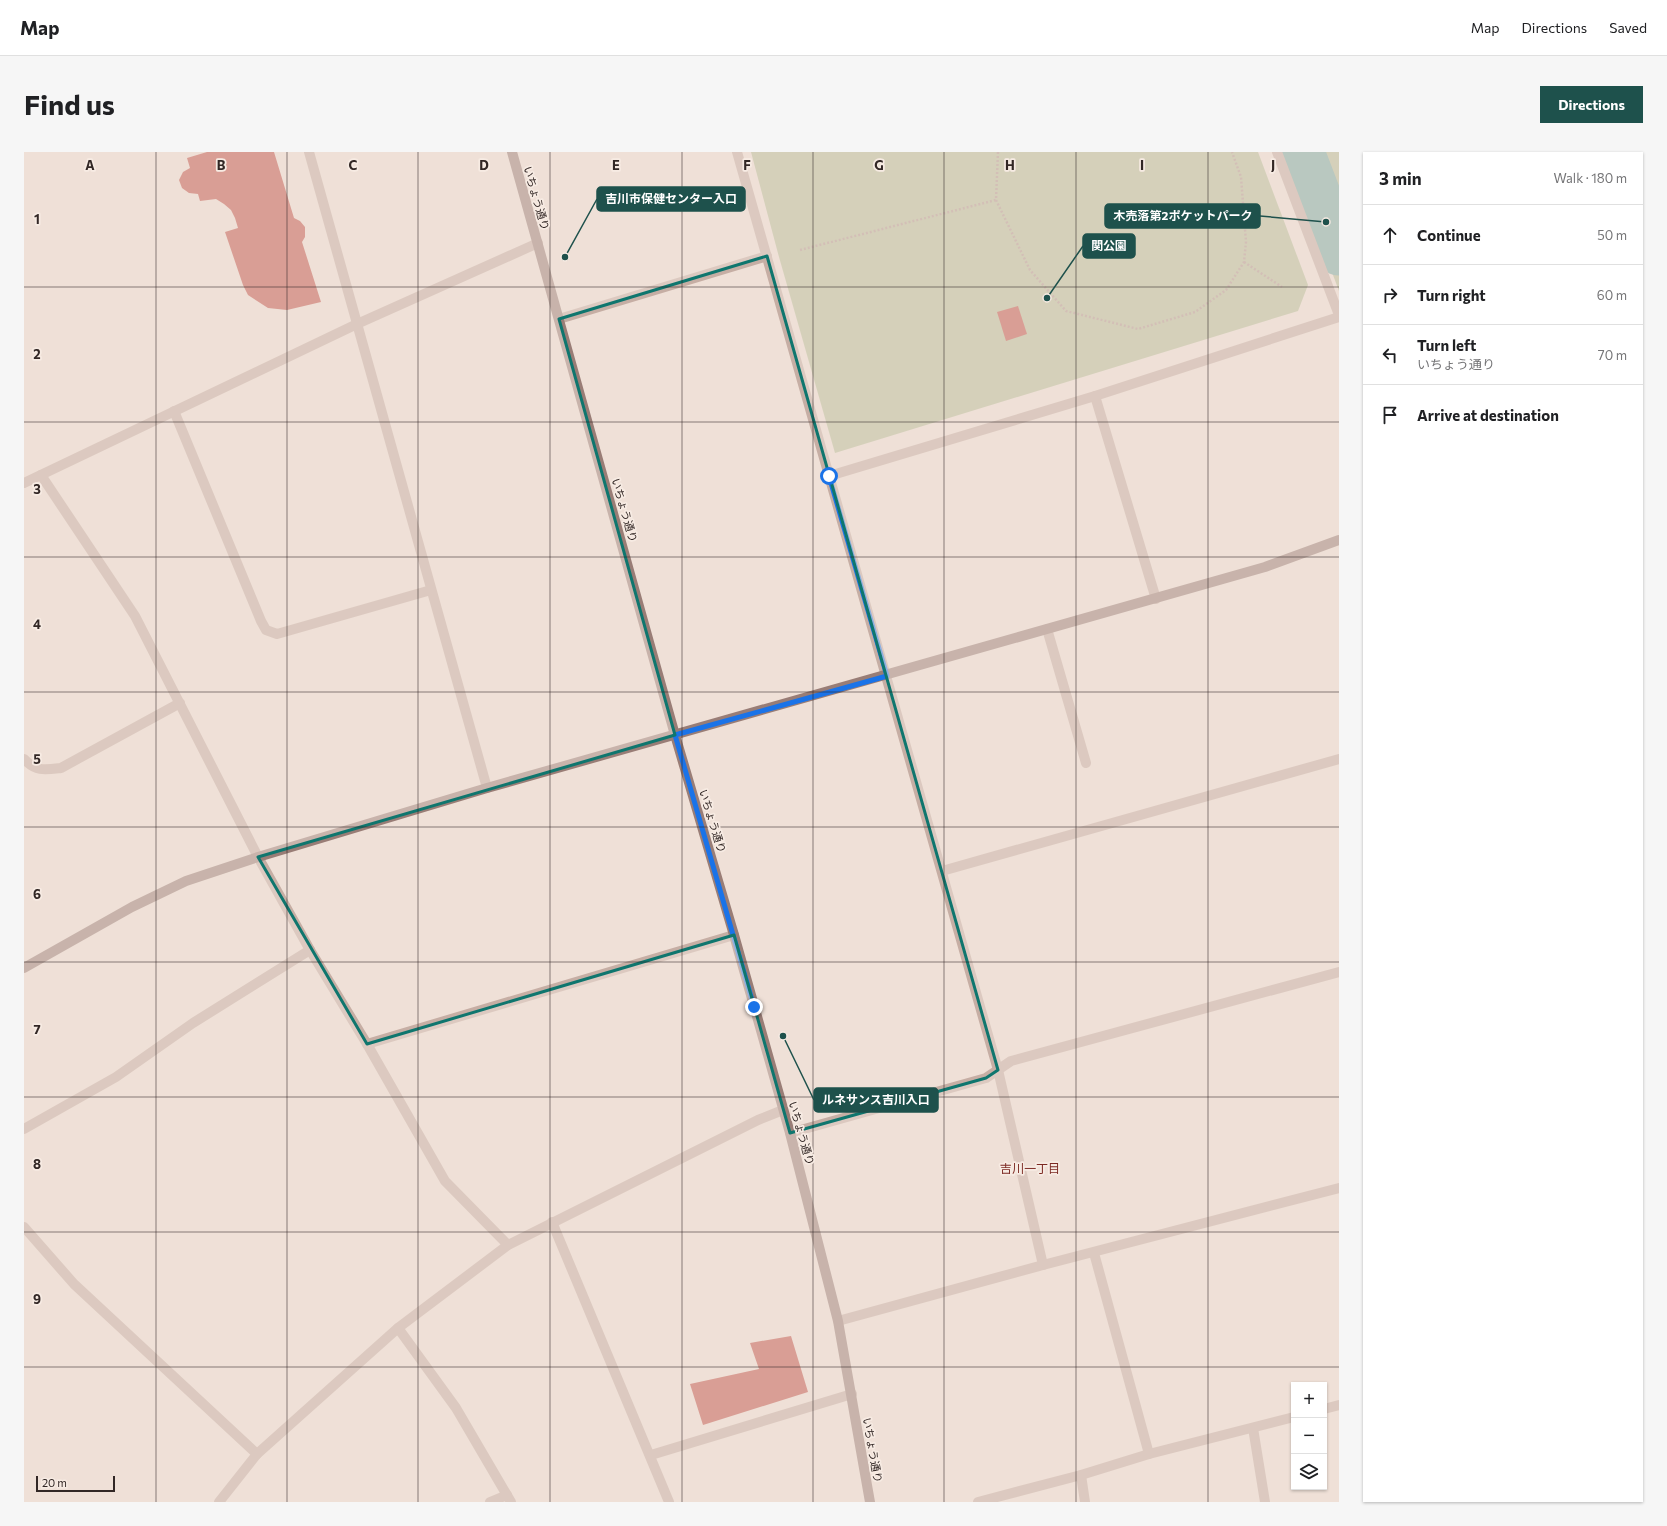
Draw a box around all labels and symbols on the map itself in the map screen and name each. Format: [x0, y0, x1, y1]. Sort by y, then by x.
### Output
text: A [85, 157, 95, 173]
text: B [217, 157, 226, 173]
text: C [349, 157, 358, 173]
text: D [479, 157, 489, 173]
text: E [612, 157, 620, 173]
text: F [743, 157, 751, 173]
text: G [874, 157, 884, 173]
text: H [1005, 157, 1015, 173]
text: I [1140, 157, 1144, 173]
text: J [1271, 157, 1275, 173]
street label: いちょう通り [522, 164, 552, 232]
callout: 吉川市保健センター入口 [597, 187, 745, 211]
text: 吉川市保健センター入口 [605, 191, 737, 205]
callout: 木売落第2ポケットパーク [1105, 204, 1260, 228]
text: 木売落第2ポケットパーク [1114, 208, 1252, 222]
text: 1 [34, 211, 40, 227]
callout: 関公園 [1083, 234, 1135, 258]
text: 関公園 [1091, 238, 1127, 252]
text: 2 [33, 346, 41, 362]
route start [820, 467, 838, 485]
street label: いちょう通り [610, 476, 640, 544]
text: 3 [33, 481, 41, 497]
text: 4 [33, 616, 41, 632]
text: 5 [33, 751, 41, 767]
street label: いちょう通り [697, 788, 729, 854]
text: 6 [33, 886, 41, 902]
route end [745, 998, 763, 1016]
text: 7 [33, 1021, 41, 1037]
callout: ルネサンス吉川入口 [814, 1088, 938, 1112]
text: ルネサンス吉川入口 [822, 1092, 930, 1106]
street label: いちょう通り [787, 1099, 817, 1167]
text: 8 [33, 1156, 41, 1172]
district label: 吉川一丁目 [1000, 1161, 1060, 1175]
text: 9 [33, 1291, 41, 1307]
street label: いちょう通り [861, 1416, 885, 1484]
scale bar [36, 1474, 115, 1493]

